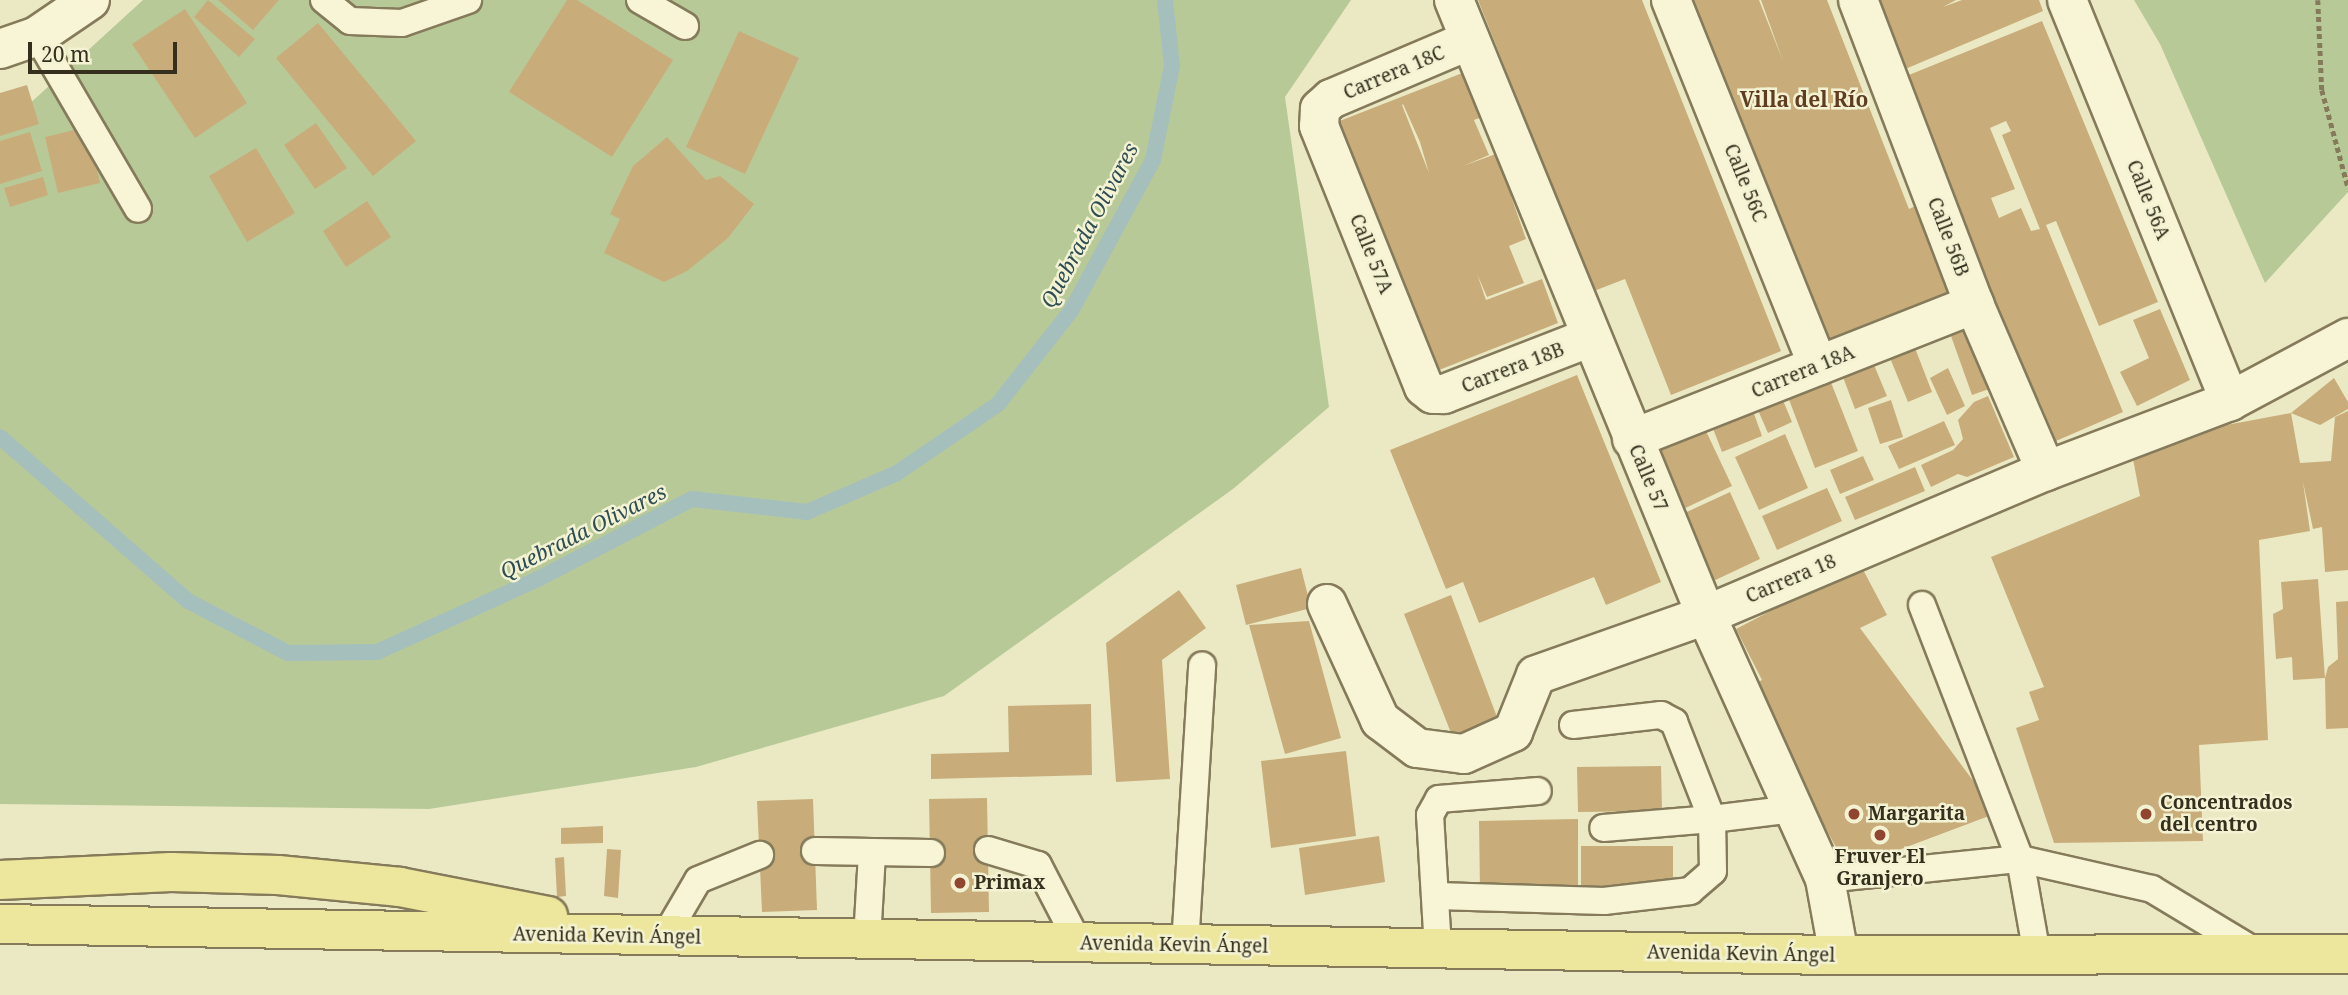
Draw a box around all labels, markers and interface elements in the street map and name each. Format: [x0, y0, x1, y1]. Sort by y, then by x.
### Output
scale bar [32, 28, 180, 72]
text: 20 m [41, 40, 90, 68]
street label: Carrera 18C [1340, 41, 1448, 105]
district label: Villa del Río [1740, 86, 1868, 112]
water label: Quebrada Olivares [1035, 138, 1143, 312]
street label: Calle 56C [1719, 141, 1771, 225]
street label: Calle 56A [2122, 157, 2174, 243]
street label: Calle 56B [1922, 194, 1974, 280]
street label: Calle 57A [1345, 211, 1397, 297]
street label: Carrera 18B [1458, 338, 1568, 398]
street label: Carrera 18A [1748, 341, 1858, 403]
street label: Calle 57 [1624, 441, 1672, 515]
water label: Quebrada Olivares [496, 478, 670, 584]
street label: Carrera 18 [1742, 550, 1840, 608]
place label: Concentrados del centro [2160, 792, 2292, 836]
place label: Margarita [1868, 803, 1965, 825]
marker: Margarita [1846, 806, 1862, 822]
marker: Concentrados del centro [2138, 806, 2154, 822]
marker: Fruver El Granjero [1872, 827, 1888, 843]
place label: Fruver El Granjero [1835, 846, 1925, 890]
place label: Primax [974, 872, 1045, 894]
marker: Primax [952, 875, 968, 891]
street label: Avenida Kevin Ángel [513, 923, 701, 949]
street label: Avenida Kevin Ángel [1080, 932, 1268, 958]
street label: Avenida Kevin Ángel [1647, 941, 1835, 967]

